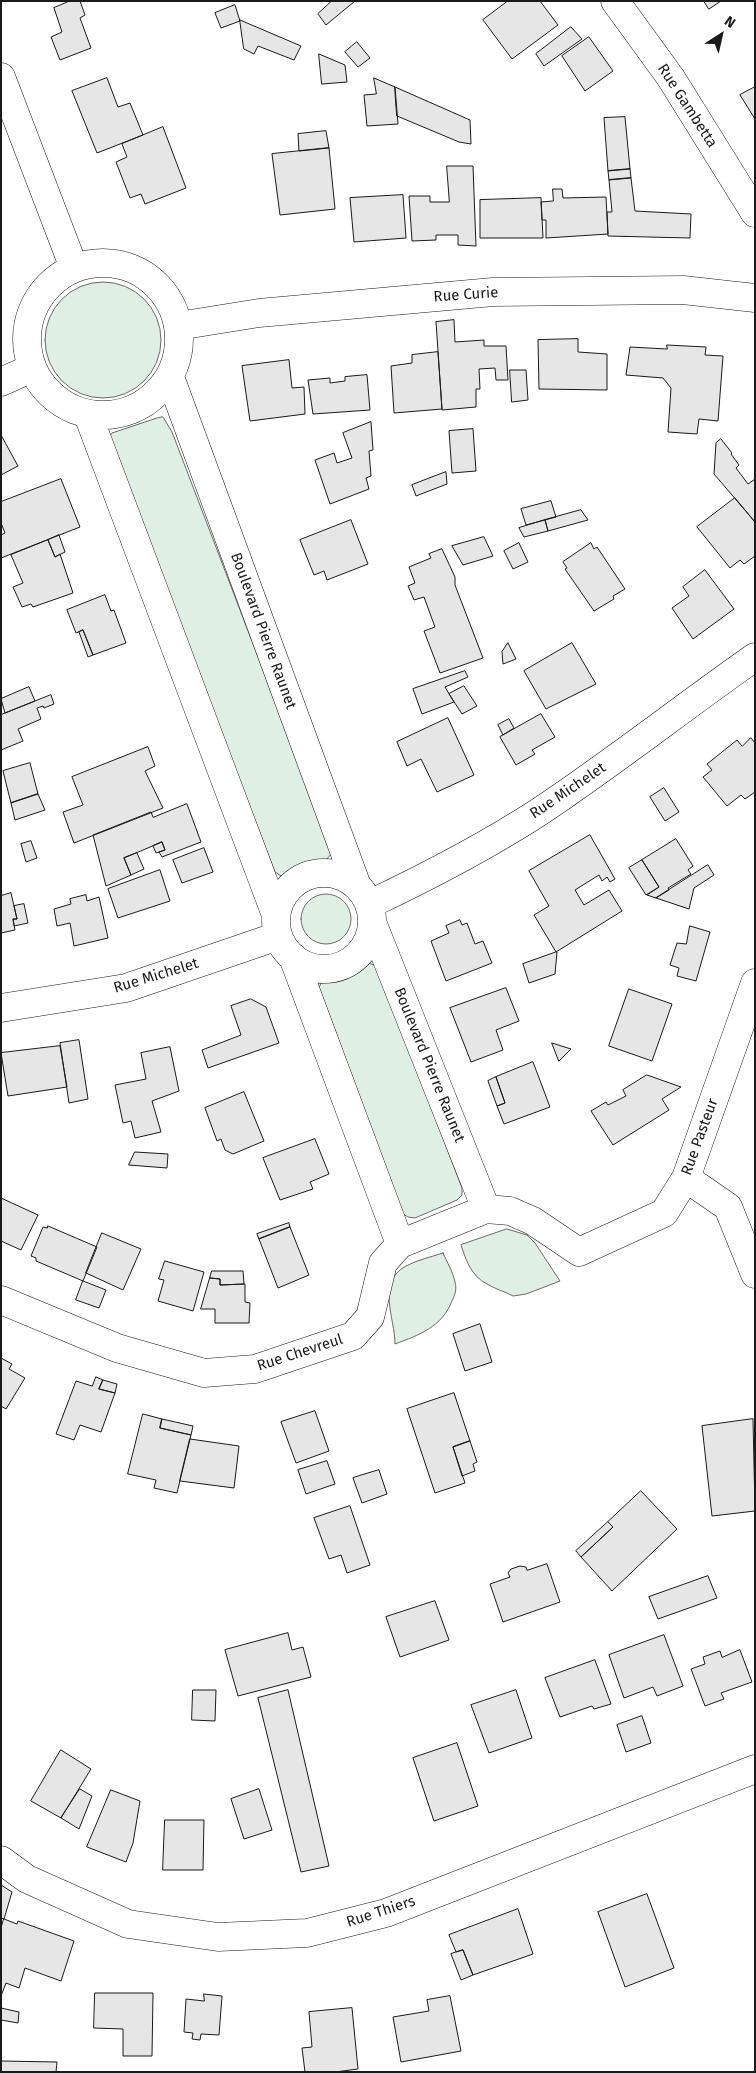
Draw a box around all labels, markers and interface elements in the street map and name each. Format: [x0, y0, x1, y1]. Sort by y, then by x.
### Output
north arrow [696, 10, 746, 60]
text: N [721, 13, 739, 32]
street label: Rue Gambetta [653, 61, 721, 151]
street label: Rue Curie [433, 284, 499, 306]
street label: Boulevard Pierre Raunet [226, 550, 300, 712]
street label: Rue Michelet [527, 759, 609, 823]
street label: Rue Michelet [111, 955, 201, 997]
street label: Boulevard Pierre Raunet [390, 985, 468, 1145]
street label: Rue Pasteur [678, 1096, 722, 1178]
street label: Rue Chevreul [255, 1331, 345, 1375]
street label: Rue Thiers [344, 1892, 418, 1932]

